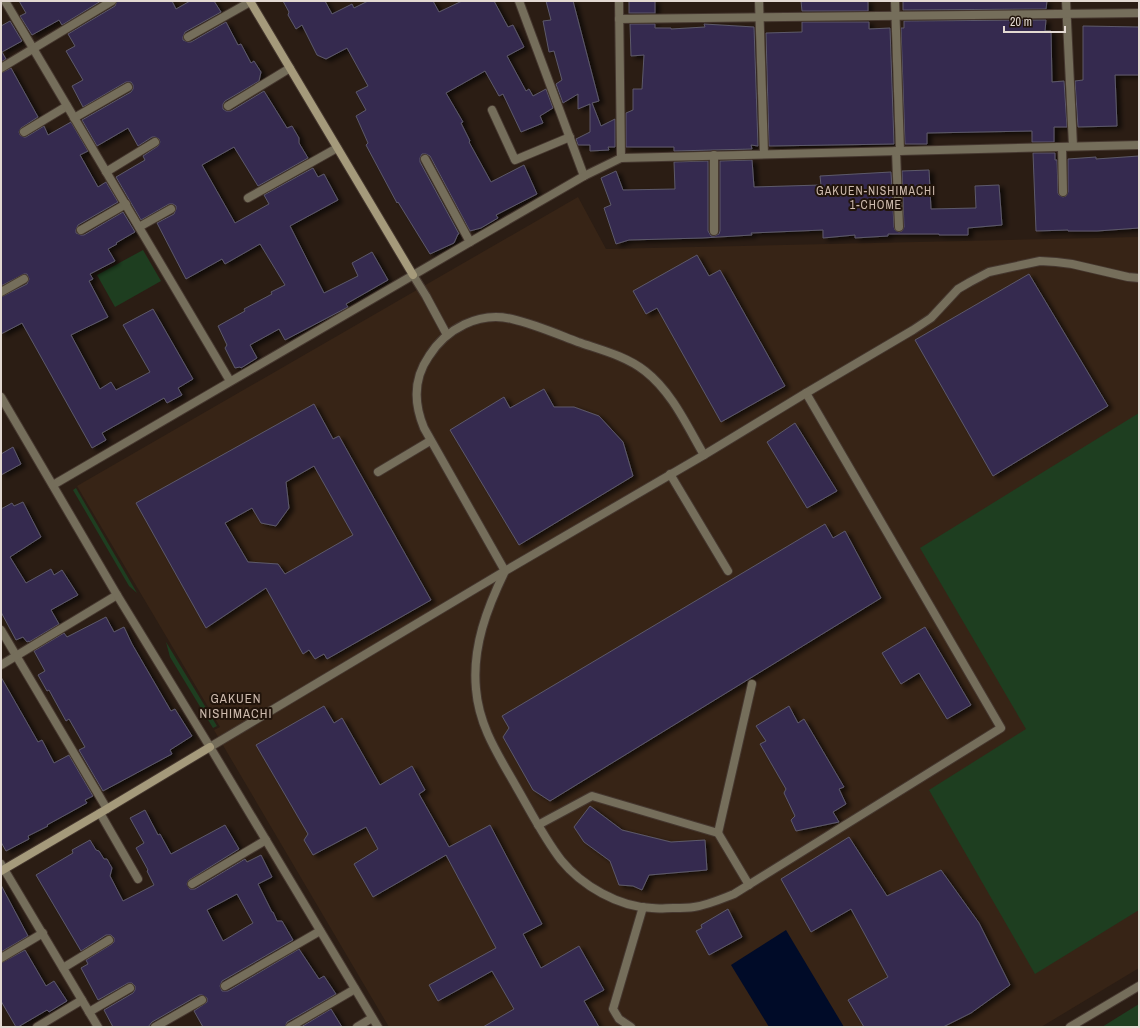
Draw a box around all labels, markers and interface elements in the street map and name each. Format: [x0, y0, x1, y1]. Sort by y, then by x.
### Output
scale bar [1004, 8, 1065, 34]
text: 20 m [1010, 14, 1032, 30]
district label: GAKUEN-NISHIMACHI 1-CHOME [816, 183, 936, 213]
district label: GAKUEN NISHIMACHI [200, 690, 272, 722]

